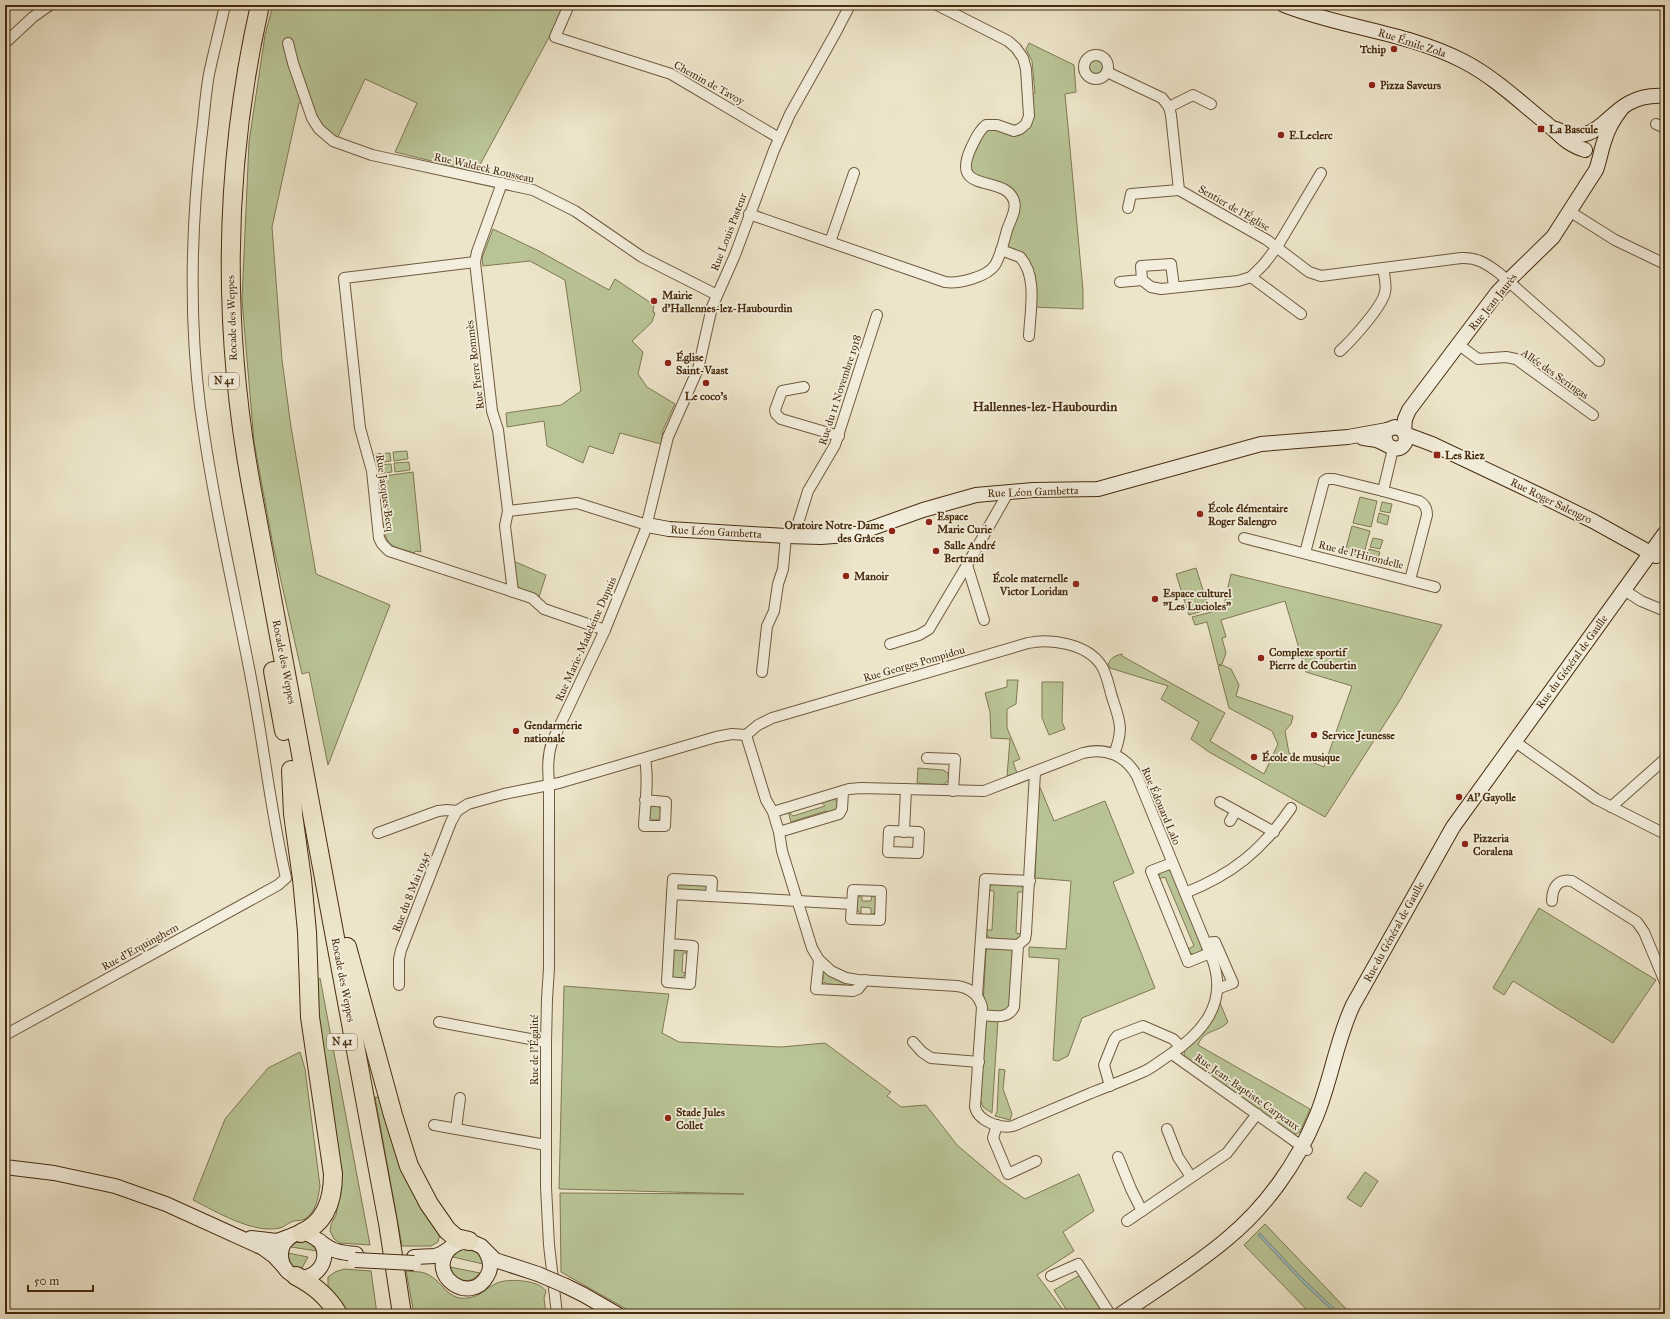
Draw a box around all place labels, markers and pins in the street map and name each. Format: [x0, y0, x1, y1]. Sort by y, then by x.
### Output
place label: Tchip [1359, 43, 1386, 57]
marker: Tchip [1389, 44, 1399, 54]
place label: Pizza Saveurs [1380, 79, 1441, 92]
marker: Pizza Saveurs [1367, 80, 1377, 90]
place label: La Bascule [1549, 123, 1599, 136]
marker: La Bascule [1536, 124, 1546, 134]
place label: E.Leclerc [1289, 129, 1333, 142]
marker: E.Leclerc [1276, 130, 1286, 140]
place label: Mairie d'Hallennes-lez-Haubourdin [662, 289, 793, 315]
marker: Mairie d'Hallennes-lez-Haubourdin [649, 296, 659, 306]
place label: Église Saint-Vaast [676, 350, 728, 377]
marker: Église Saint-Vaast [663, 358, 673, 368]
marker: Le coco's [701, 378, 711, 388]
place label: Le coco's [685, 390, 727, 403]
place label: Les Riez [1445, 449, 1485, 462]
marker: Les Riez [1432, 450, 1442, 460]
place label: École élémentaire Roger Salengro [1208, 501, 1288, 528]
marker: École élémentaire Roger Salengro [1195, 509, 1205, 519]
place label: Espace Marie Curie [937, 510, 992, 536]
marker: Espace Marie Curie [924, 517, 934, 527]
place label: Oratoire Notre-Dame des Grâces [784, 519, 884, 545]
marker: Oratoire Notre-Dame des Grâces [887, 526, 897, 536]
place label: Salle André Bertrand [944, 539, 996, 565]
marker: Salle André Bertrand [931, 546, 941, 556]
place label: Manoir [854, 570, 890, 583]
marker: Manoir [841, 571, 851, 581]
place label: École maternelle Victor Loridan [992, 571, 1068, 598]
marker: École maternelle Victor Loridan [1071, 579, 1081, 589]
place label: Espace culturel "Les Lucioles" [1163, 587, 1232, 613]
marker: Espace culturel "Les Lucioles" [1150, 594, 1160, 604]
place label: Complexe sportif Pierre de Coubertin [1269, 646, 1356, 672]
marker: Complexe sportif Pierre de Coubertin [1256, 653, 1266, 663]
place label: Gendarmerie nationale [524, 719, 583, 745]
marker: Gendarmerie nationale [511, 726, 521, 736]
place label: Service Jeunesse [1322, 729, 1395, 743]
marker: Service Jeunesse [1309, 730, 1319, 740]
place label: École de musique [1262, 750, 1341, 765]
marker: École de musique [1249, 752, 1259, 762]
place label: Al' Gayolle [1466, 791, 1517, 805]
marker: Al' Gayolle [1454, 792, 1464, 802]
place label: Pizzeria Coralena [1473, 832, 1513, 858]
marker: Pizzeria Coralena [1460, 839, 1470, 849]
place label: Stade Jules Collet [676, 1106, 725, 1132]
marker: Stade Jules Collet [663, 1113, 673, 1123]

